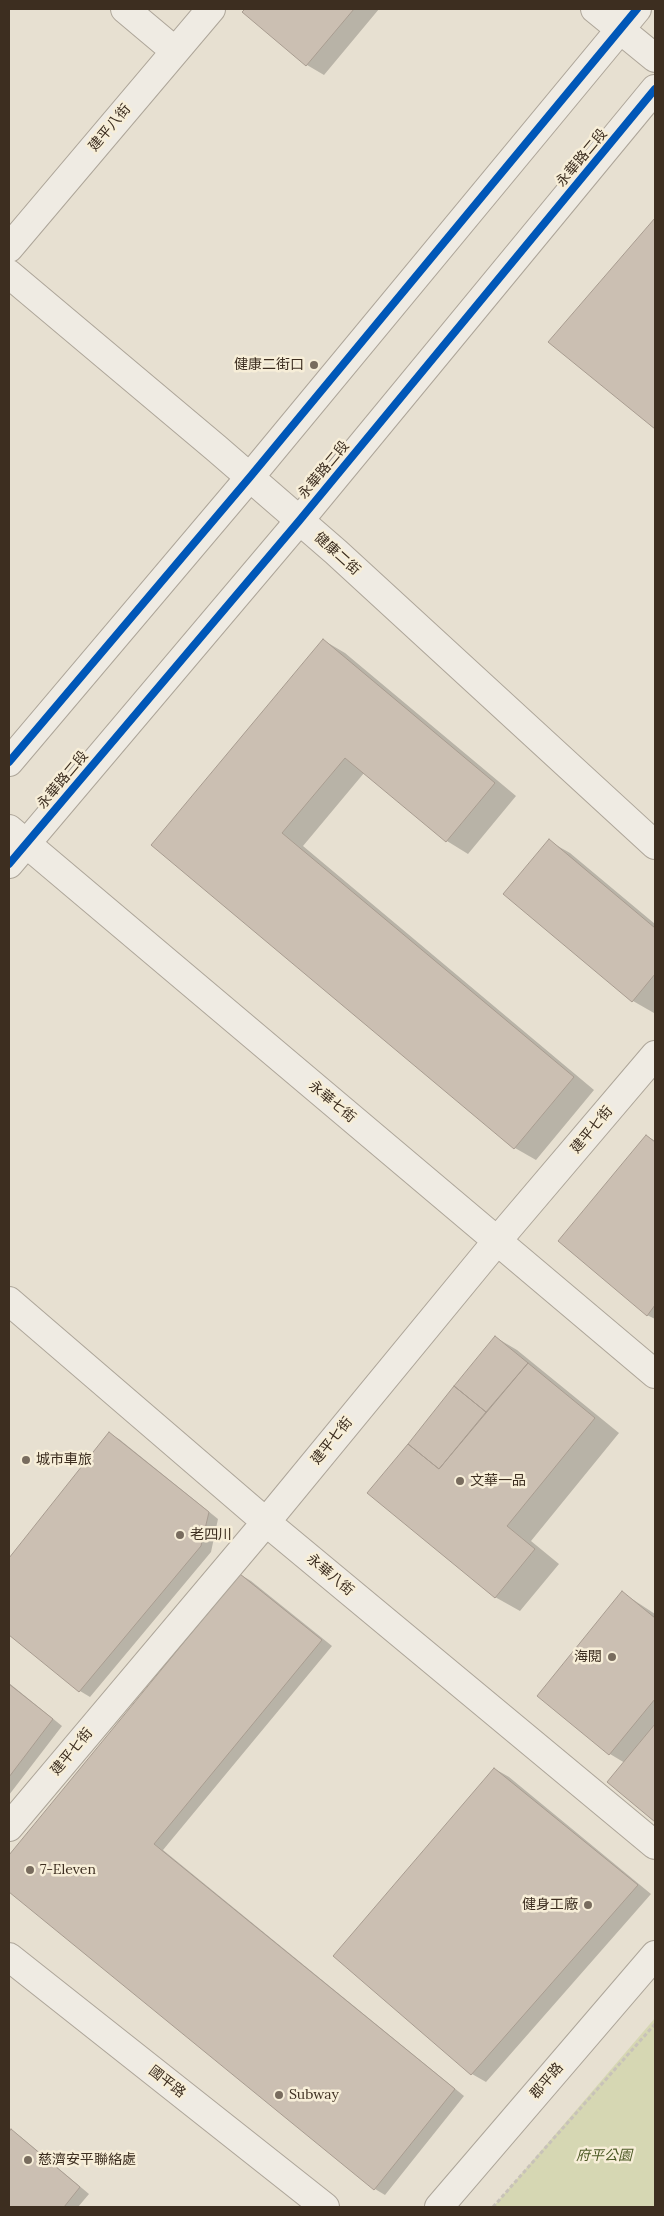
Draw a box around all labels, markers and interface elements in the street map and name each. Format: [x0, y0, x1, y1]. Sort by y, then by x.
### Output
street label: 建平八街 [86, 101, 134, 155]
street label: 永華路二段 [553, 126, 611, 190]
place label: 健康二街口 [234, 357, 304, 373]
marker: 健康二街口 [308, 359, 320, 371]
street label: 永華路二段 [295, 438, 353, 502]
street label: 健康二街 [311, 529, 363, 579]
street label: 永華路二段 [34, 748, 92, 812]
street label: 永華七街 [305, 1078, 359, 1126]
street label: 建平七街 [568, 1103, 616, 1157]
street label: 建平七街 [308, 1414, 356, 1468]
place label: 城市車旅 [36, 1452, 92, 1468]
marker: 城市車旅 [20, 1454, 32, 1466]
place label: 文華一品 [470, 1473, 526, 1489]
marker: 文華一品 [454, 1475, 466, 1487]
place label: 老四川 [190, 1527, 232, 1543]
marker: 老四川 [174, 1529, 186, 1541]
street label: 永華八街 [303, 1551, 357, 1599]
place label: 海閱 [574, 1649, 602, 1665]
marker: 海閱 [606, 1651, 618, 1663]
street label: 建平七街 [48, 1725, 96, 1779]
place label: 7-Eleven [40, 1862, 96, 1878]
marker: 7-Eleven [24, 1864, 36, 1876]
place label: 健身工廠 [522, 1897, 578, 1913]
marker: 健身工廠 [582, 1899, 594, 1911]
street label: 郡平路 [527, 2060, 567, 2102]
street label: 國平路 [145, 2062, 189, 2102]
place label: Subway [289, 2087, 339, 2103]
marker: Subway [273, 2089, 285, 2101]
park label: 府平公園 [576, 2148, 632, 2164]
place label: 慈濟安平聯絡處 [38, 2152, 136, 2168]
marker: 慈濟安平聯絡處 [22, 2154, 34, 2166]

